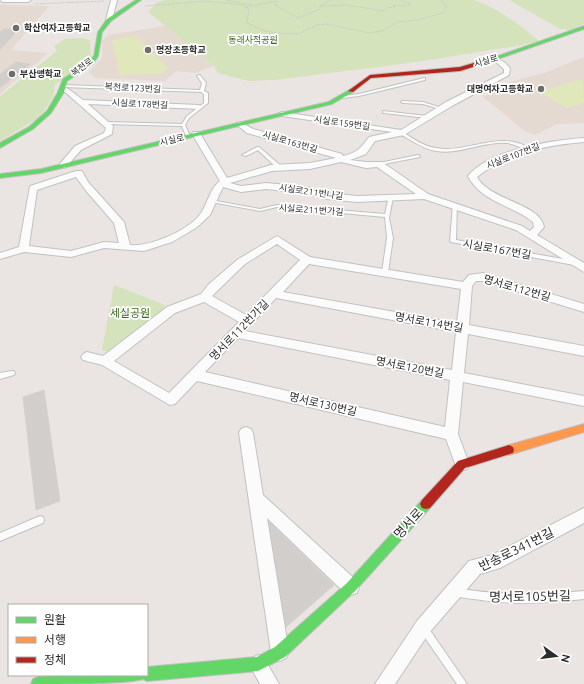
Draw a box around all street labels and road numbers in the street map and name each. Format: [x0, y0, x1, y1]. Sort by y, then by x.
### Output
street label: 시실로 [473, 53, 499, 69]
street label: 복천로 [68, 55, 95, 78]
street label: 복천로123번길 [104, 81, 162, 94]
street label: 시실로178번길 [111, 98, 169, 110]
street label: 시실로159번길 [313, 114, 371, 132]
street label: 시실로163번길 [261, 129, 319, 155]
street label: 시실로 [159, 132, 185, 148]
street label: 시실로107번길 [485, 141, 541, 171]
street label: 시실로211번나길 [278, 183, 344, 201]
street label: 시실로211번가길 [278, 203, 344, 217]
street label: 시실로167번길 [462, 237, 532, 261]
street label: 명서로112번길 [482, 273, 552, 303]
street label: 명서로112번가길 [207, 297, 271, 363]
street label: 명서로114번길 [394, 310, 464, 334]
street label: 명서로120번길 [375, 355, 445, 379]
street label: 명서로130번길 [288, 390, 358, 418]
street label: 명서로 [391, 505, 425, 541]
street label: 반송로341번길 [476, 525, 556, 573]
street label: 명서로105번길 [489, 588, 571, 604]

